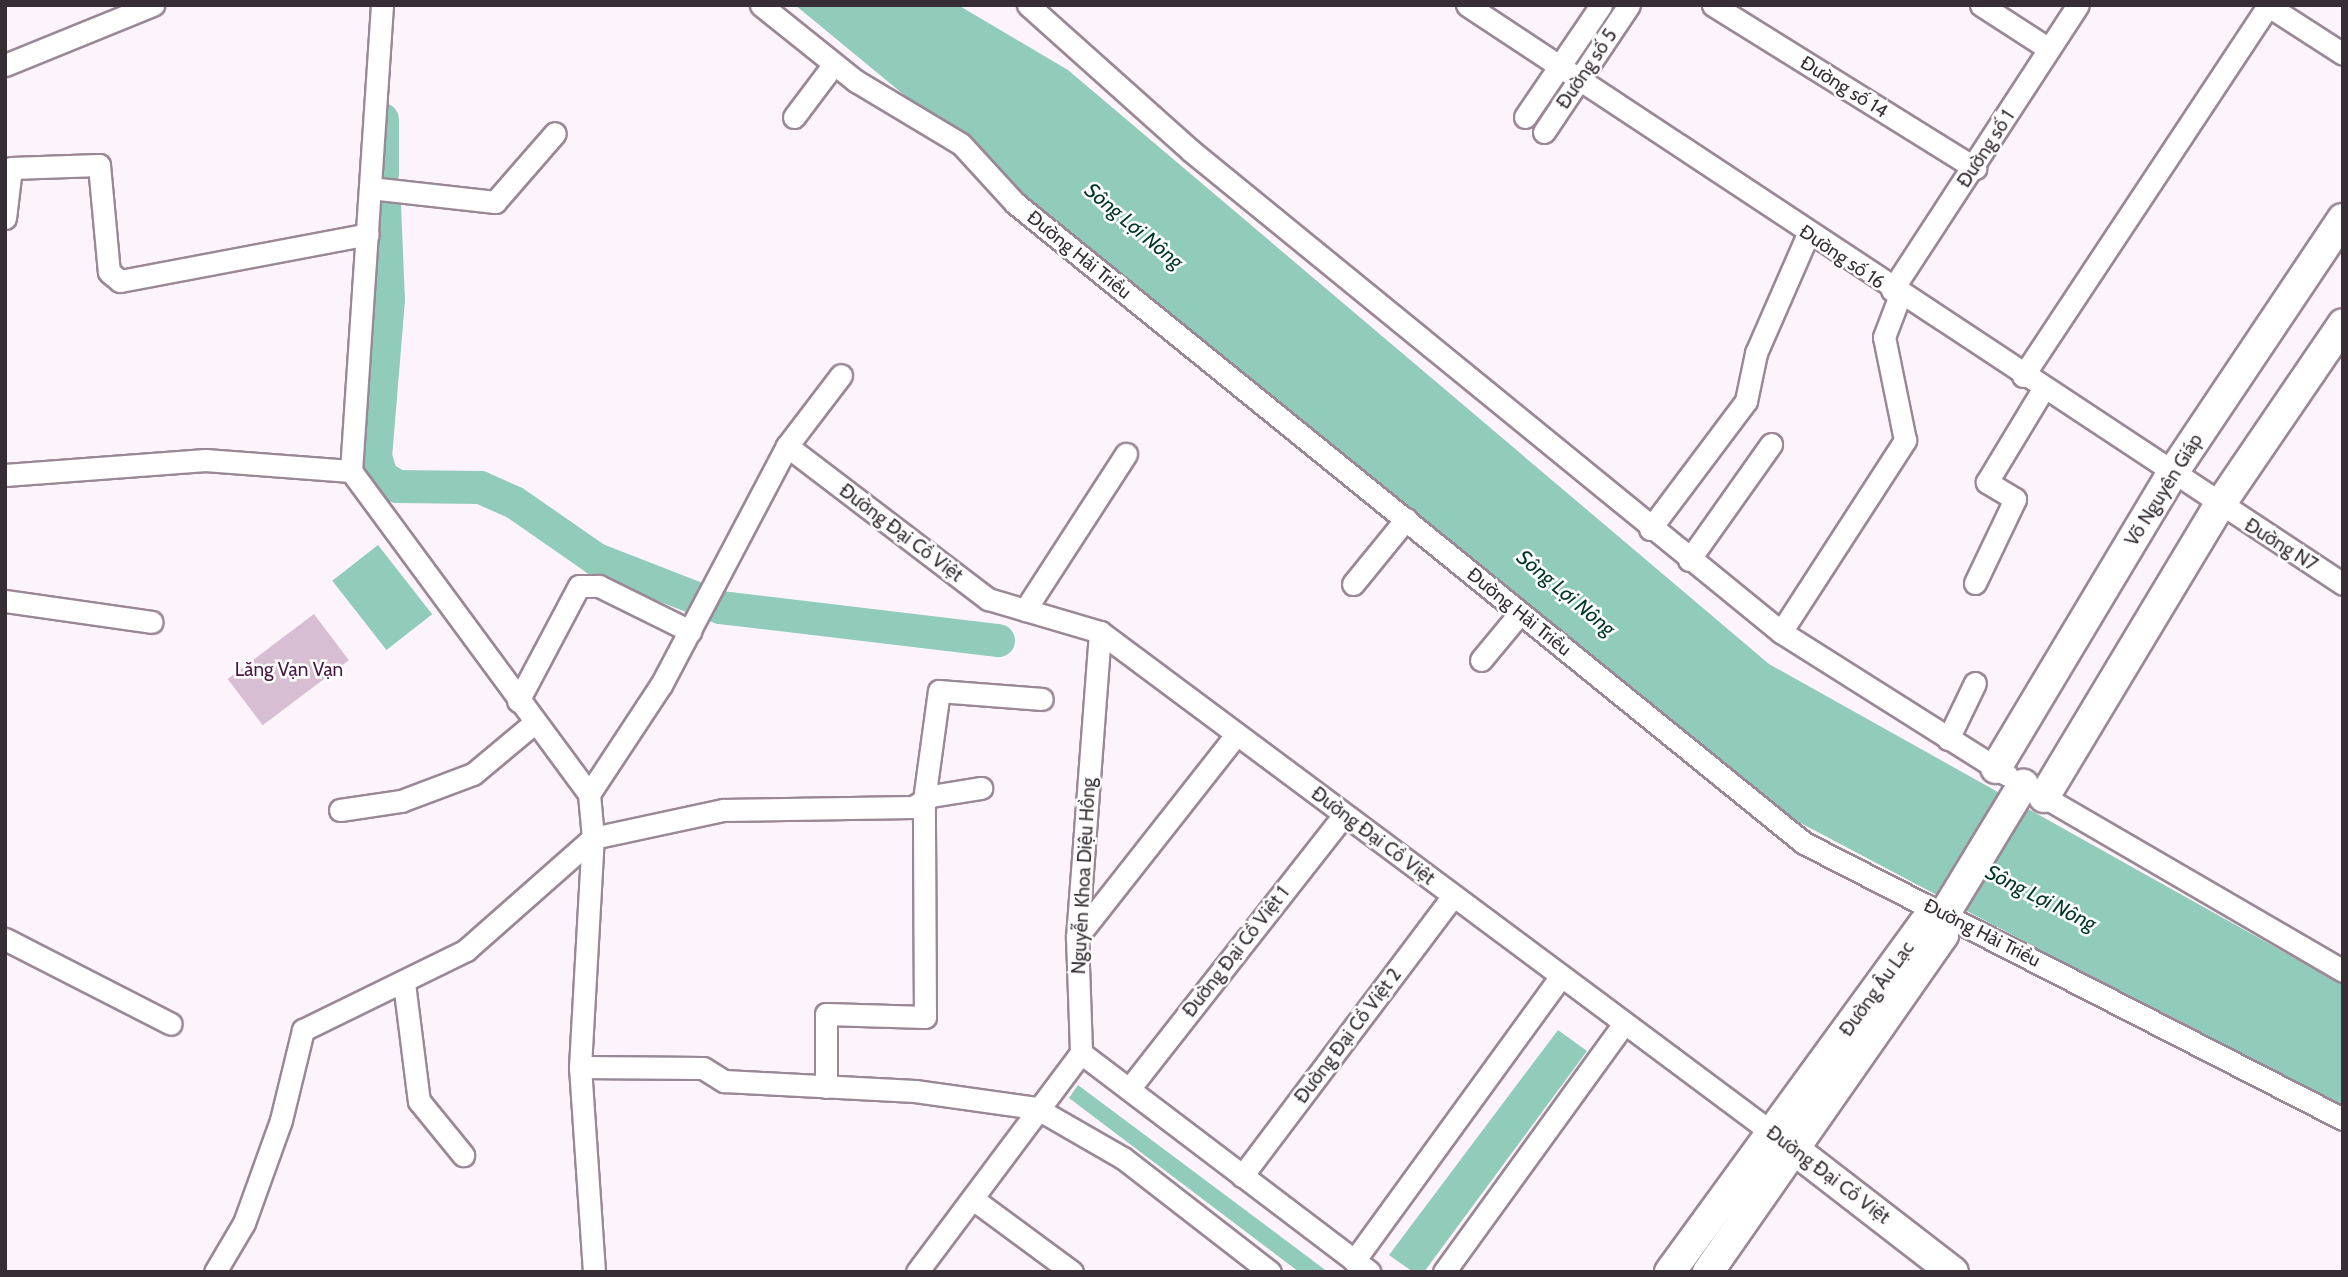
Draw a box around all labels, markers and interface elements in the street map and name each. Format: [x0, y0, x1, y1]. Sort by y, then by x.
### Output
street label: Đường số 5 [1552, 25, 1622, 113]
street label: Đường số 14 [1796, 51, 1892, 123]
street label: Đường số 1 [1953, 106, 2019, 192]
water label: Sông Lợi Nông [1080, 177, 1188, 275]
street label: Đường Hải Triều [1022, 206, 1136, 304]
street label: Đường số 16 [1795, 220, 1889, 294]
street label: Võ Nguyên Giáp [2120, 430, 2208, 550]
street label: Đường Đại Cồ Việt [835, 479, 967, 587]
street label: Đường N7 [2240, 514, 2322, 576]
water label: Sông Lợi Nông [1512, 544, 1620, 642]
street label: Đường Hải Triều [1462, 563, 1576, 661]
park label: Lăng Vạn Vạn [235, 659, 343, 681]
street label: Nguyễn Khoa Diệu Hồng [1067, 777, 1101, 975]
street label: Đường Đại Cồ Việt [1307, 782, 1439, 890]
water label: Sông Lợi Nông [1981, 859, 2101, 937]
street label: Đường Đại Cồ Việt 1 [1178, 882, 1294, 1022]
street label: Đường Hải Triều [1920, 894, 2044, 972]
street label: Đường Âu Lạc [1835, 937, 1919, 1041]
street label: Đường Đại Cồ Việt 2 [1290, 964, 1406, 1108]
street label: Đường Đại Cồ Việt [1762, 1121, 1894, 1229]

